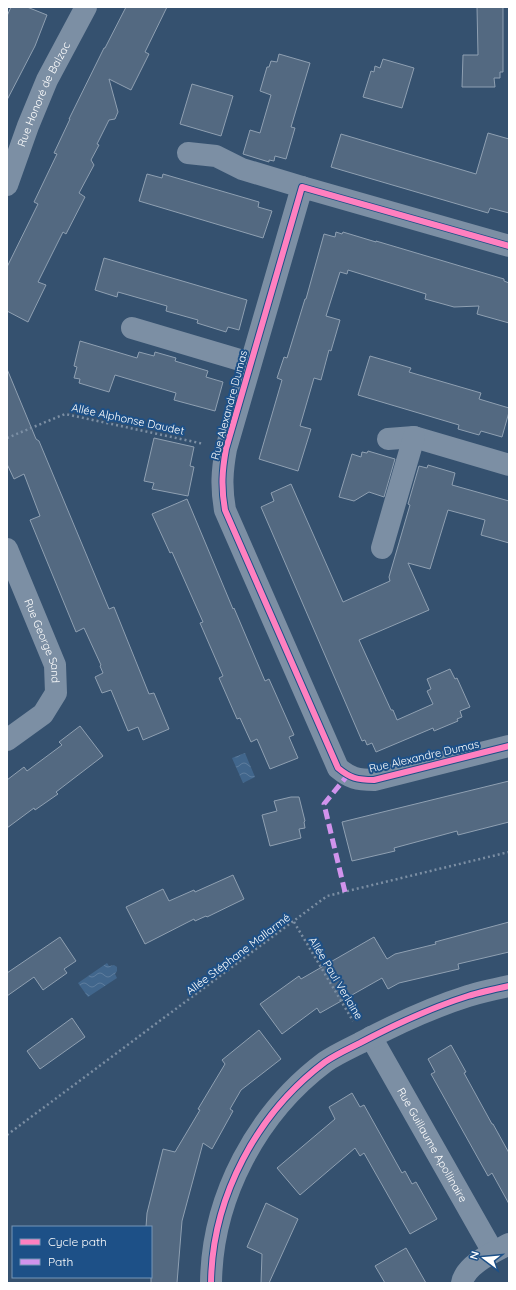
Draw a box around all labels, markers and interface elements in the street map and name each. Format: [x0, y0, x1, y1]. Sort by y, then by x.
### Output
street label: Rue Honoré de Balzac [14, 39, 73, 149]
street label: Rue Alexandre Dumas [208, 349, 250, 461]
street label: Allée Alphonse Daudet [70, 400, 186, 438]
street label: Rue George Sand [21, 597, 63, 683]
street label: Rue Alexandre Dumas [368, 737, 480, 775]
street label: Allée Stéphane Mallarmé [183, 910, 293, 998]
street label: Allée Paul Verlaine [306, 934, 366, 1022]
street label: Rue Guillaume Apollinaire [394, 1085, 470, 1205]
legend [12, 1226, 152, 1278]
text: Cycle path [48, 1234, 107, 1249]
north arrow [464, 1238, 504, 1278]
text: N [467, 1249, 482, 1261]
text: Path [48, 1254, 73, 1269]

